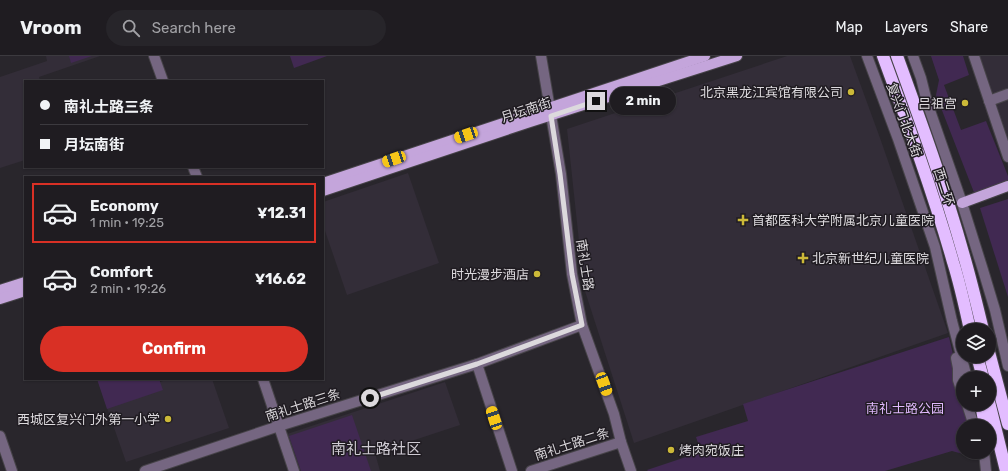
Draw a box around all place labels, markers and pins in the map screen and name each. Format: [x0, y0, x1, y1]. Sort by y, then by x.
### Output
place label: 北京黑龙江宾馆有限公司 [700, 85, 843, 100]
marker: 北京黑龙江宾馆有限公司 [846, 87, 856, 97]
place label: 吕祖宫 [918, 96, 957, 111]
marker: 吕祖宫 [960, 98, 970, 108]
place label: 首都医科大学附属北京儿童医院 [752, 213, 934, 228]
marker: 首都医科大学附属北京儿童医院 [737, 214, 749, 226]
place label: 北京新世纪儿童医院 [812, 251, 929, 266]
marker: 北京新世纪儿童医院 [797, 252, 809, 264]
place label: 时光漫步酒店 [451, 267, 529, 282]
marker: 时光漫步酒店 [532, 269, 542, 279]
place label: 西城区复兴门外第一小学 [17, 412, 160, 427]
marker: 西城区复兴门外第一小学 [163, 414, 173, 424]
place label: 烤肉宛饭庄 [679, 443, 744, 458]
marker: 烤肉宛饭庄 [666, 445, 676, 455]

